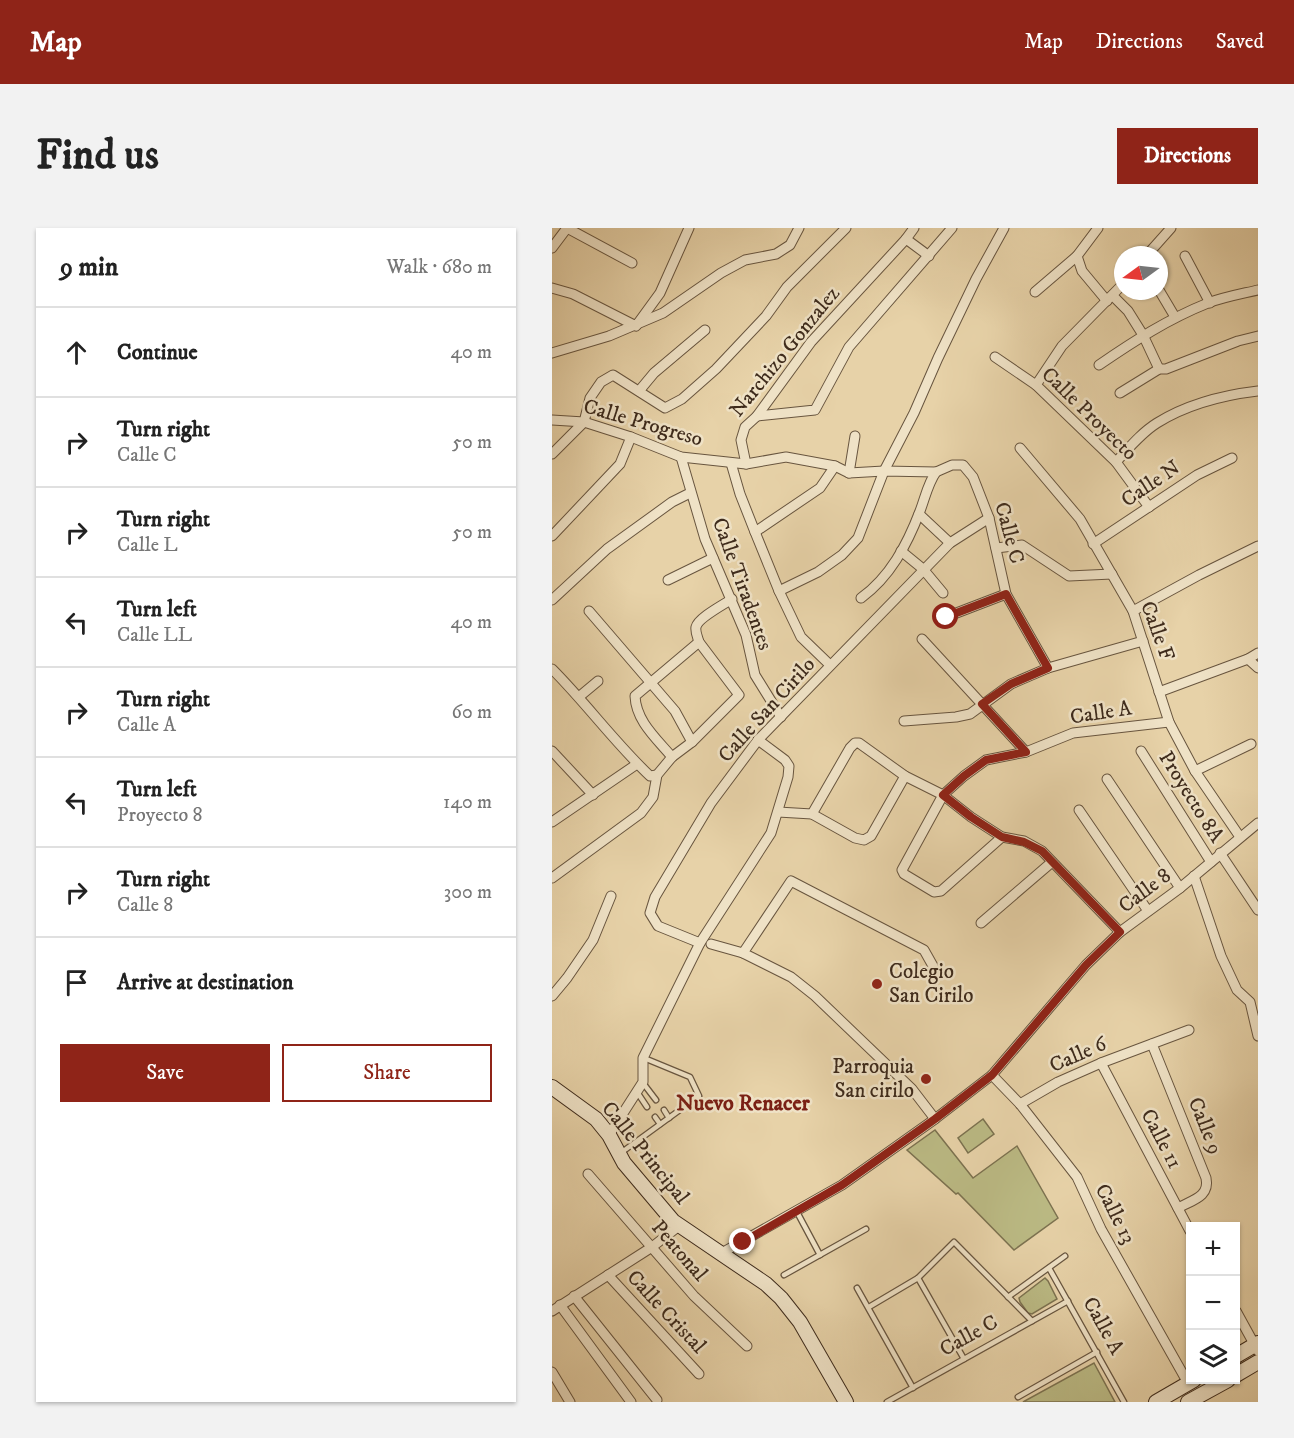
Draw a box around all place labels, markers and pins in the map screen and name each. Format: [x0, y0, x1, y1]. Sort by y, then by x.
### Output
place label: Colegio San Cirilo [889, 959, 973, 1009]
marker: Colegio San Cirilo [870, 977, 884, 991]
place label: Parroquia San cirilo [832, 1054, 914, 1104]
marker: Parroquia San cirilo [919, 1072, 933, 1086]

